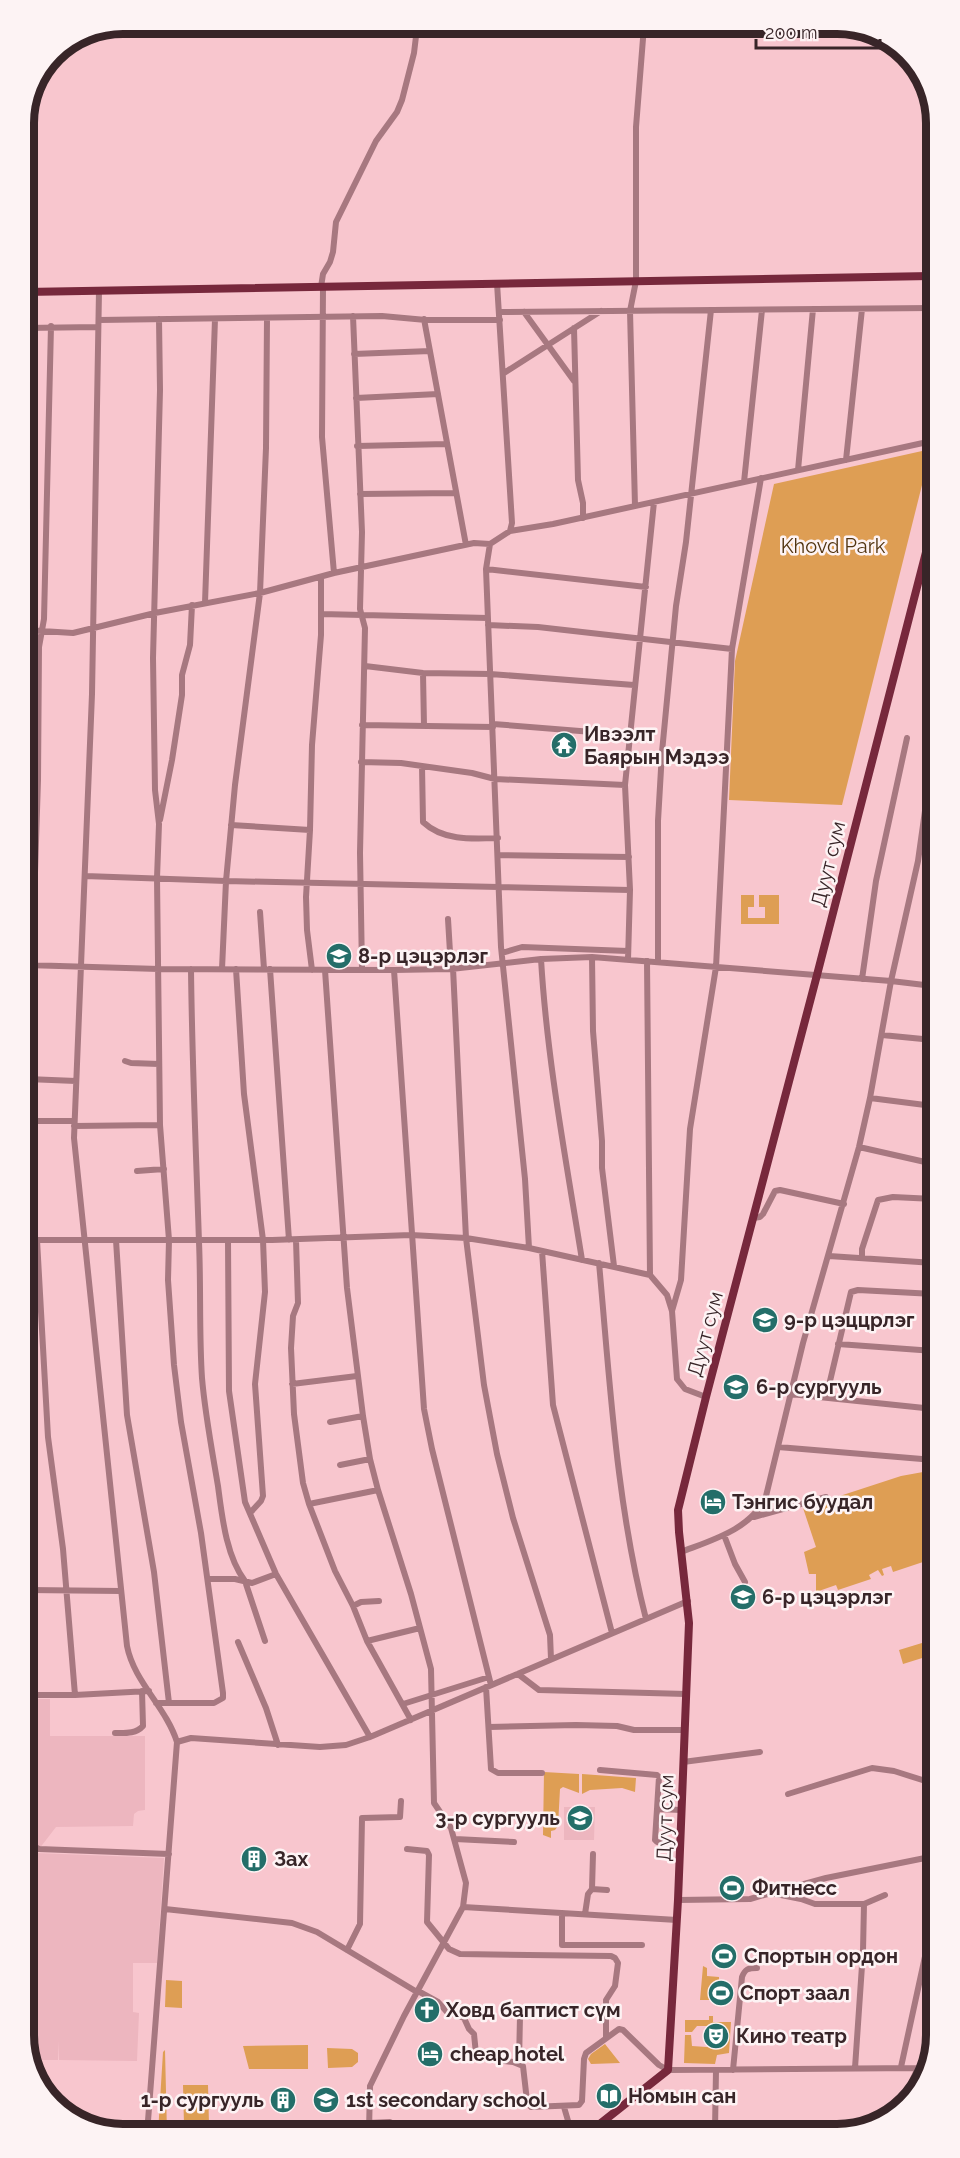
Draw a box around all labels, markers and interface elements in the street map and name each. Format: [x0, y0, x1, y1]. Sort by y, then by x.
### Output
scale bar [756, 12, 880, 50]
text: 200 m [765, 22, 818, 43]
park label: Khovd Park [781, 534, 886, 558]
place label: Ивээлт Баярын Мэдээ [584, 722, 729, 769]
temple icon: Ивээлт Баярын Мэдээ [549, 730, 579, 760]
street label: Дуут сум [806, 819, 850, 909]
school or university icon: 8-р цэцэрлэг [324, 941, 354, 971]
place label: 8-р цэцэрлэг [358, 944, 489, 968]
street label: Дуут сум [682, 1289, 728, 1379]
school or university icon: 9-р цэццрлэг [750, 1305, 780, 1335]
place label: 9-р цэццрлэг [784, 1308, 915, 1332]
school or university icon: 6-р сургууль [721, 1372, 751, 1402]
place label: 6-р сургууль [756, 1375, 882, 1399]
hotel icon: Тэнгис буудал [698, 1487, 728, 1517]
place label: Тэнгис буудал [732, 1490, 873, 1514]
school or university icon: 6-р цэцэрлэг [728, 1582, 758, 1612]
place label: 6-р цэцэрлэг [762, 1585, 893, 1609]
street label: Дуут сум [651, 1774, 679, 1862]
school or university icon: 3-р сургууль [565, 1803, 595, 1833]
place label: 3-р сургууль [435, 1806, 560, 1830]
building icon: Зах [239, 1844, 269, 1874]
place label: Зах [274, 1847, 309, 1871]
sports icon: Фитнесс [717, 1873, 747, 1903]
place label: Фитнесс [752, 1876, 837, 1900]
sports icon: Спортын ордон [709, 1941, 739, 1971]
place label: Спортын ордон [744, 1944, 898, 1968]
sports icon: Спорт заал [706, 1978, 736, 2008]
place label: Спорт заал [740, 1981, 850, 2005]
church icon: Ховд баптист сүм [412, 1995, 442, 2025]
place label: Ховд баптист сүм [445, 1998, 621, 2022]
theatre icon: Кино театр [701, 2021, 731, 2051]
place label: Кино театр [736, 2024, 847, 2048]
hotel icon: cheap hotel [415, 2039, 445, 2069]
place label: cheap hotel [450, 2042, 565, 2066]
library icon: Номын сан [594, 2081, 624, 2111]
place label: Номын сан [628, 2084, 736, 2108]
building icon: 1-р сургууль [268, 2085, 298, 2115]
school or university icon: 1st secondary school [311, 2085, 341, 2115]
place label: 1-р сургууль [141, 2088, 264, 2112]
place label: 1st secondary school [346, 2088, 547, 2112]

